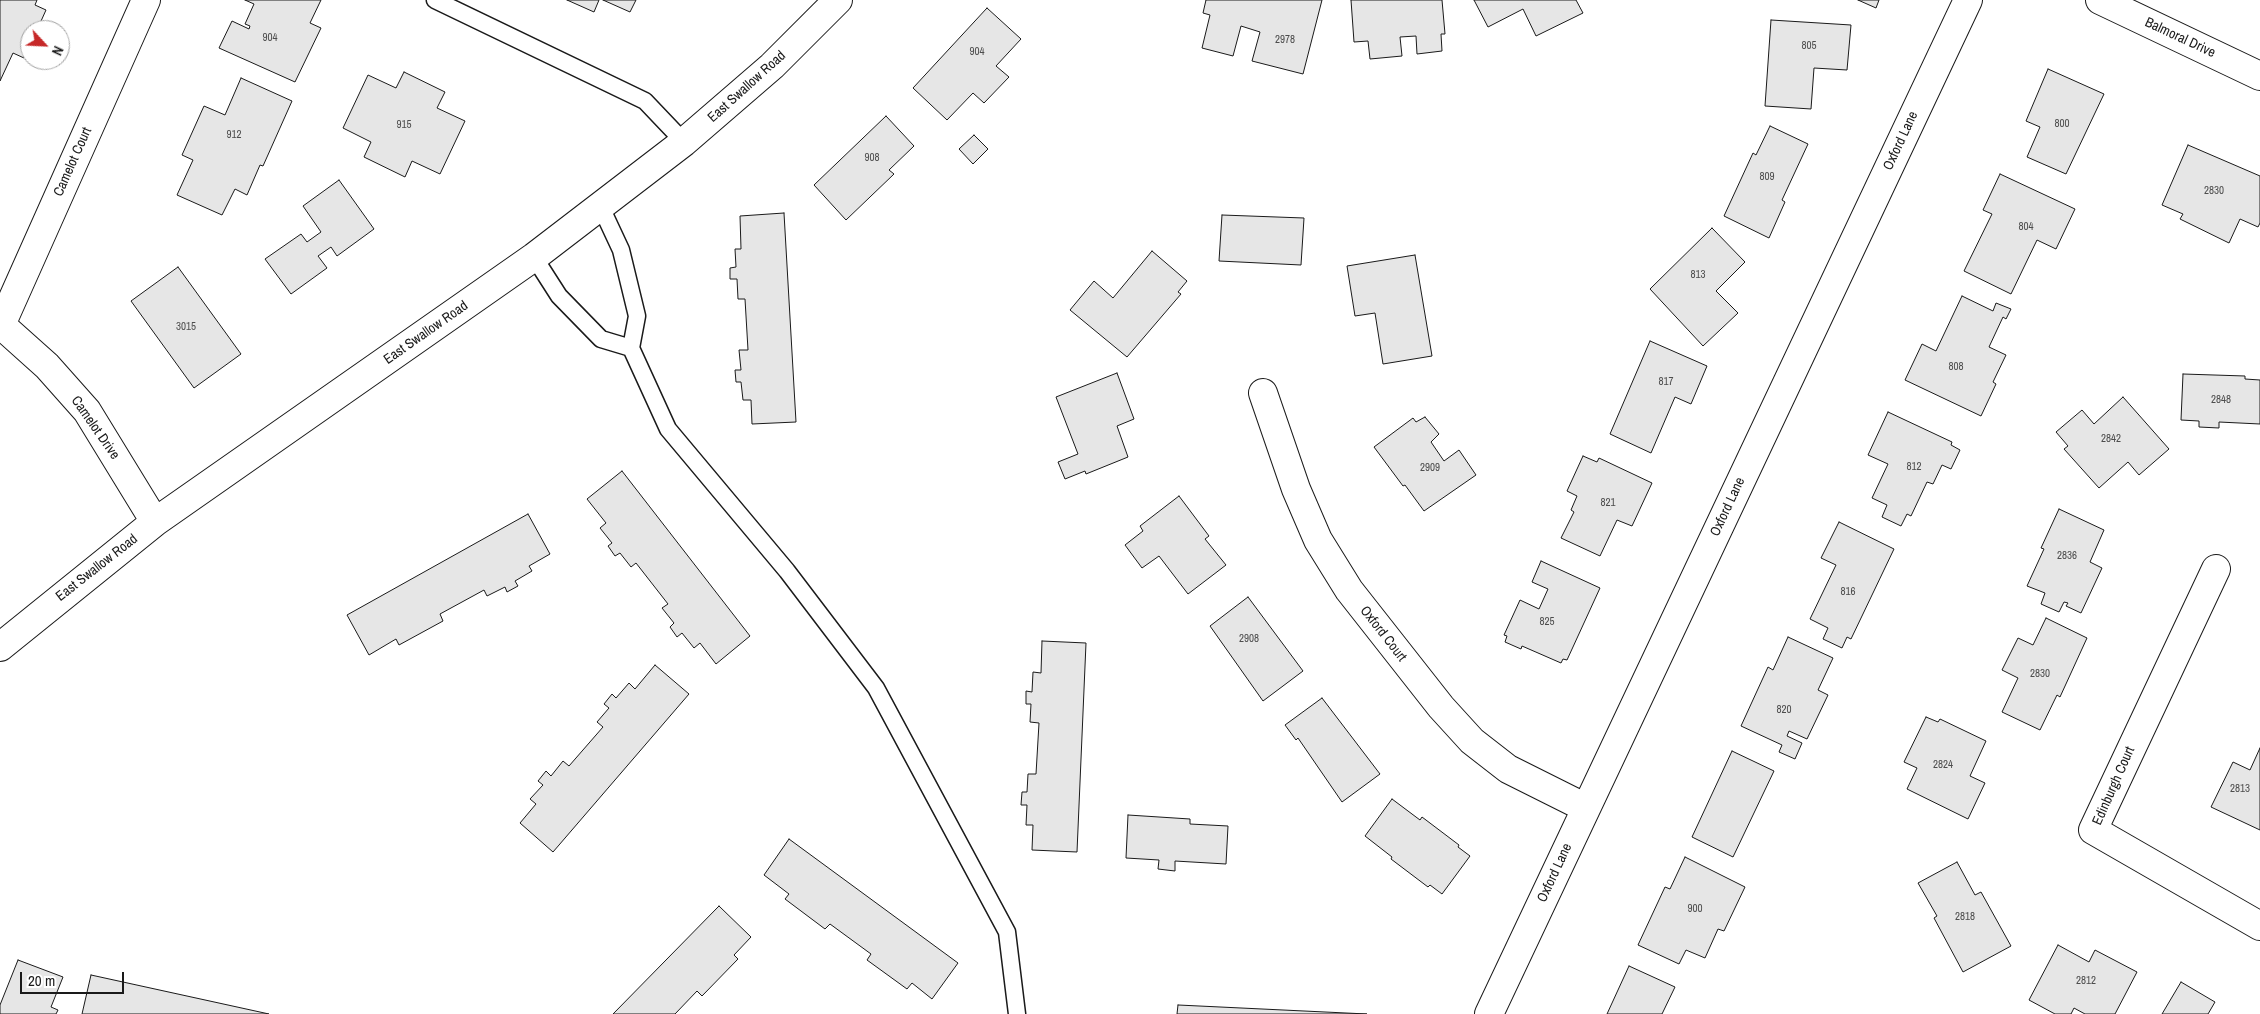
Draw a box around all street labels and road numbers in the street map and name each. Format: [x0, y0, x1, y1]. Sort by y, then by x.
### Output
street label: Balmoral Drive [2142, 14, 2218, 62]
street label: East Swallow Road [705, 48, 789, 126]
street label: Oxford Lane [1880, 109, 1922, 173]
street label: Camelot Court [50, 125, 96, 199]
street label: East Swallow Road [381, 298, 471, 368]
street label: Camelot Drive [67, 393, 123, 463]
street label: Oxford Lane [1707, 475, 1749, 539]
street label: East Swallow Road [53, 531, 141, 605]
street label: Oxford Court [1356, 603, 1410, 665]
street label: Edinburgh Court [2089, 744, 2139, 828]
street label: Oxford Lane [1534, 841, 1576, 905]

